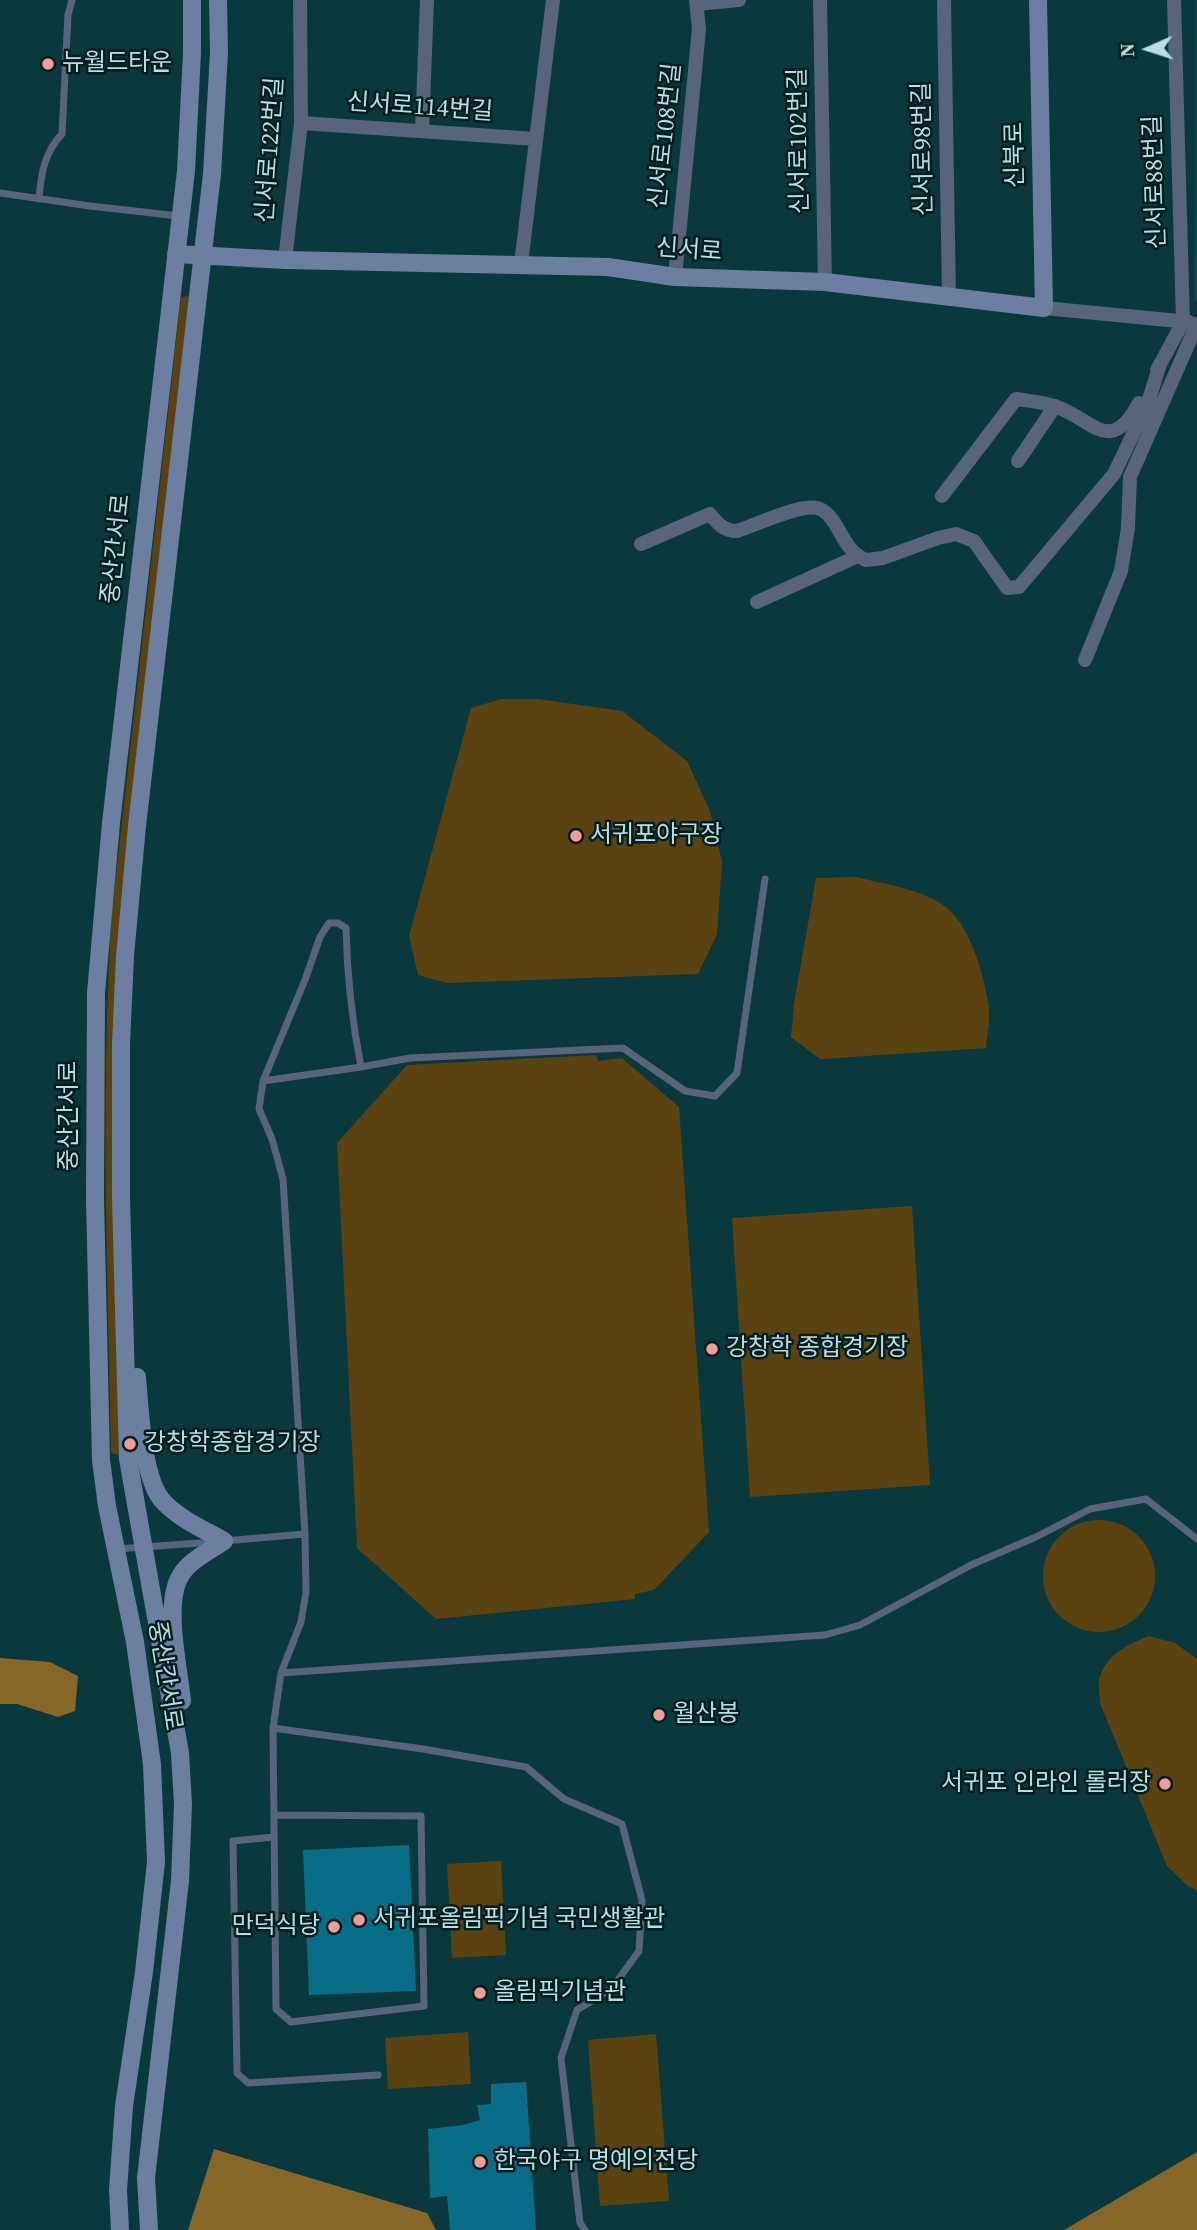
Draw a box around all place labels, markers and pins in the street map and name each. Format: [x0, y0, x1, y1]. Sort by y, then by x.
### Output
place label: 뉴월드타운 [62, 50, 172, 78]
marker: 뉴월드타운 [40, 56, 56, 72]
place label: 서귀포야구장 [590, 822, 722, 850]
marker: 서귀포야구장 [568, 828, 584, 844]
place label: 강창학 종합경기장 [726, 1335, 908, 1363]
marker: 강창학 종합경기장 [704, 1341, 720, 1357]
place label: 강창학종합경기장 [144, 1430, 321, 1458]
marker: 강창학종합경기장 [122, 1436, 138, 1452]
place label: 월산봉 [673, 1701, 739, 1729]
marker: 월산봉 [651, 1707, 667, 1723]
place label: 서귀포 인라인 롤러장 [941, 1770, 1151, 1798]
marker: 서귀포 인라인 롤러장 [1157, 1776, 1173, 1792]
place label: 서귀포올림픽기념 국민생활관 [373, 1906, 666, 1934]
marker: 서귀포올림픽기념 국민생활관 [351, 1912, 367, 1928]
place label: 만덕식당 [232, 1913, 320, 1941]
marker: 만덕식당 [326, 1919, 342, 1935]
place label: 올림픽기념관 [494, 1979, 626, 2007]
marker: 올림픽기념관 [472, 1985, 488, 2001]
place label: 한국야구 명예의전당 [494, 2148, 698, 2176]
marker: 한국야구 명예의전당 [472, 2154, 488, 2170]

